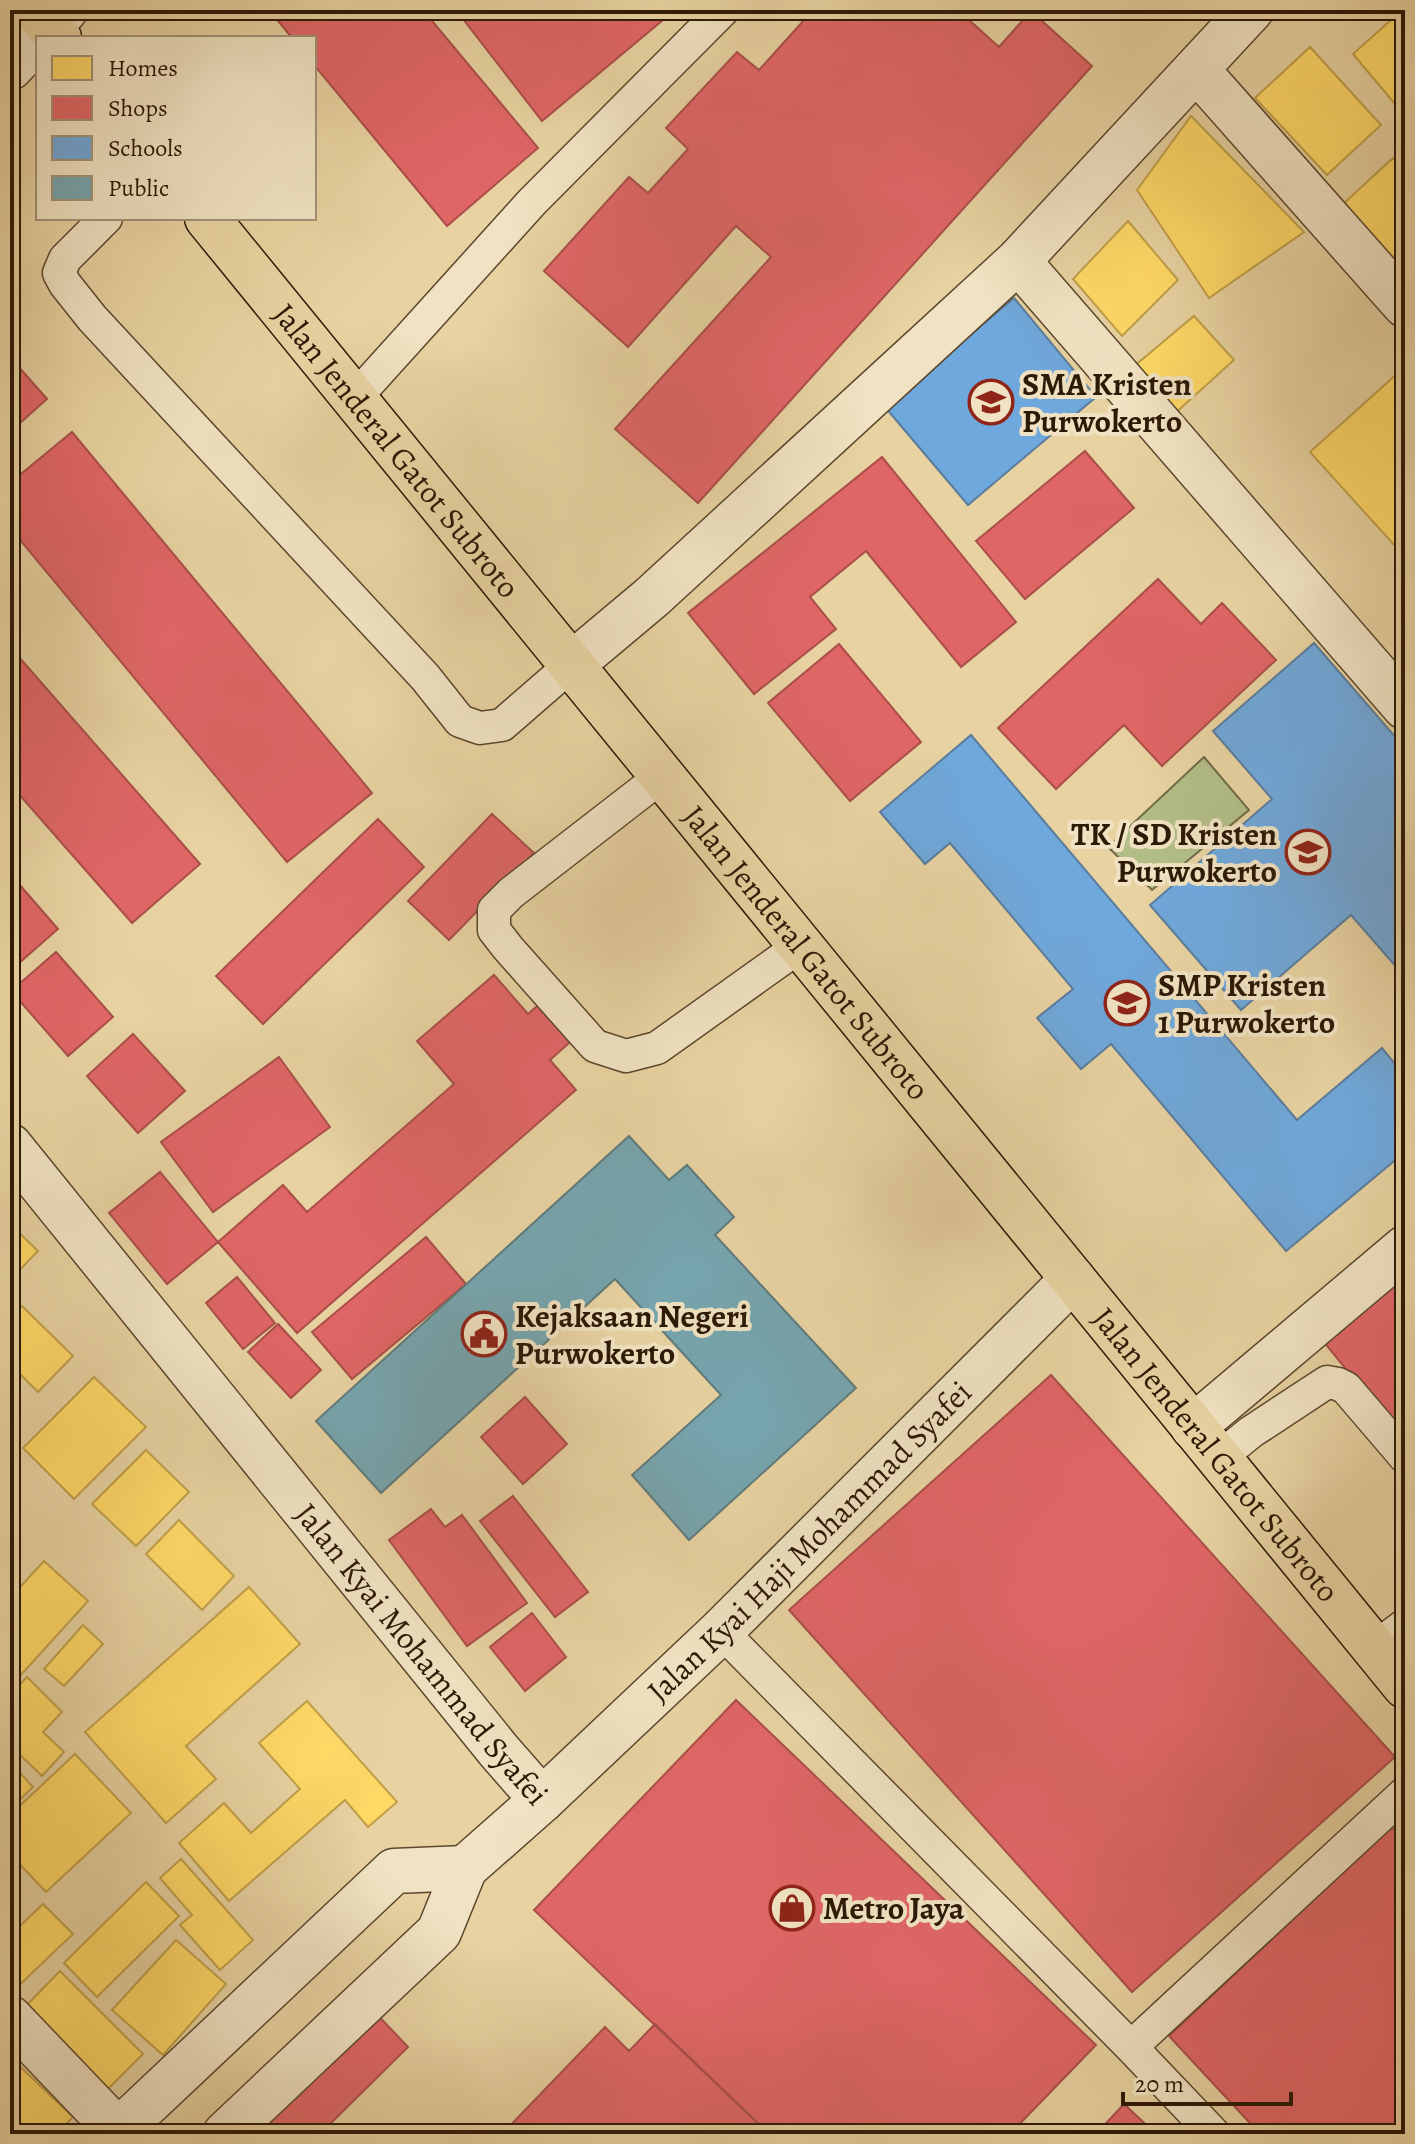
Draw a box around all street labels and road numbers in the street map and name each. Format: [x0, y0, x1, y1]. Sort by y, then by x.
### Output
street label: Jalan Jenderal Gatot Subroto [263, 294, 530, 607]
street label: Jalan Jenderal Gatot Subroto [673, 796, 940, 1109]
street label: Jalan Jenderal Gatot Subroto [1082, 1298, 1350, 1611]
street label: Jalan Kyai Haji Mohammad Syafei [637, 1371, 981, 1712]
street label: Jalan Kyai Mohammad Syafei [285, 1494, 559, 1815]

